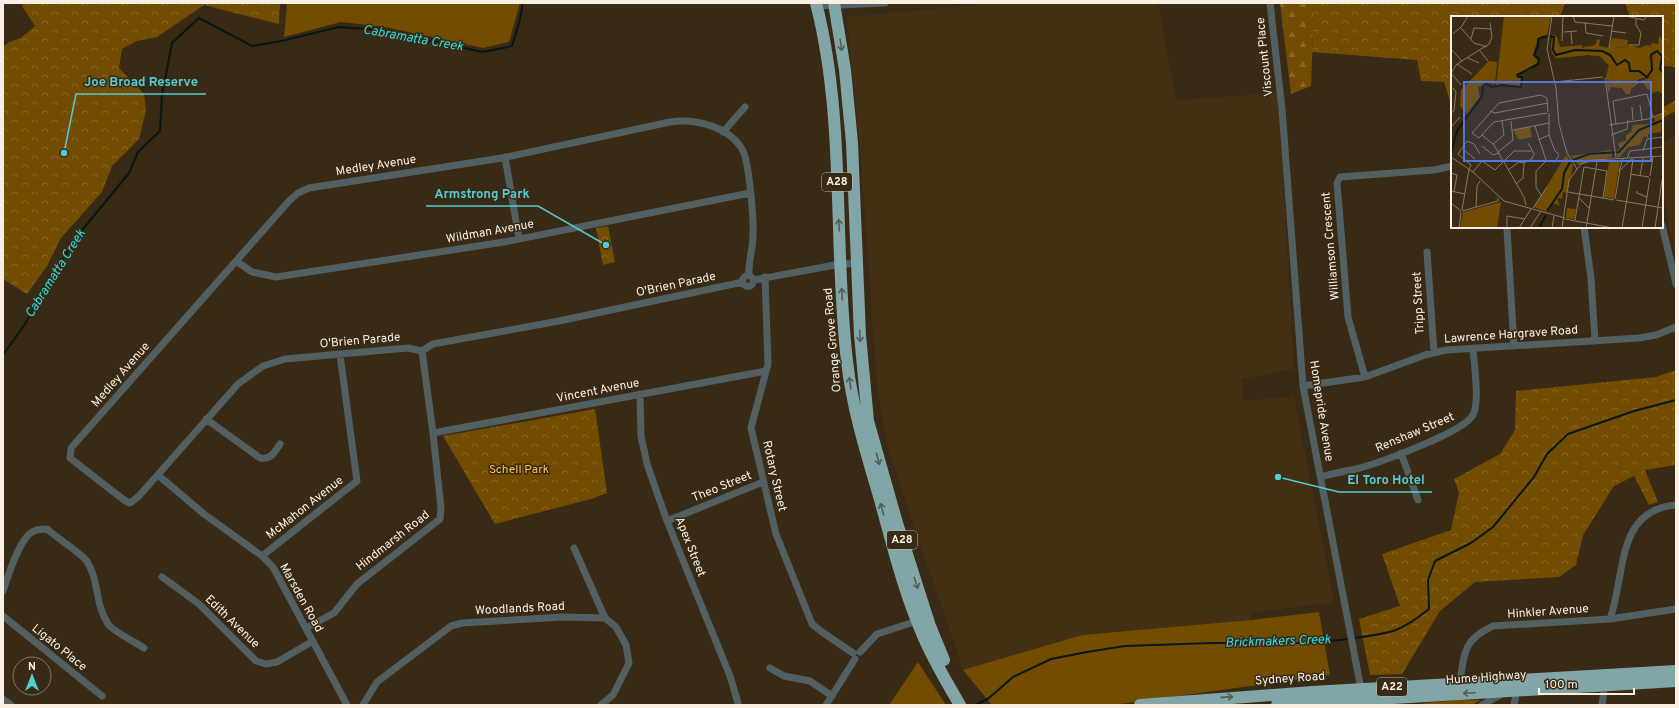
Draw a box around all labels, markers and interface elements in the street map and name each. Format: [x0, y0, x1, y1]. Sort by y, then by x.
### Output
inset map [1451, 16, 1663, 228]
street label: Viscount Place [1253, 17, 1277, 97]
water label: Cabramatta Creek [362, 22, 465, 56]
one-way arrow [837, 38, 845, 51]
callout: Joe Broad Reserve [76, 69, 206, 94]
text: Joe Broad Reserve [84, 75, 198, 91]
street label: Medley Avenue [335, 152, 417, 180]
road number: A28 [822, 173, 852, 191]
callout: Armstrong Park [426, 181, 538, 206]
text: Armstrong Park [434, 187, 530, 203]
street label: Williamson Crescent [1318, 191, 1344, 301]
street label: Wildman Avenue [445, 216, 535, 248]
one-way arrow [835, 219, 842, 232]
water label: Cabramatta Creek [22, 226, 90, 321]
street label: O'Brien Parade [635, 269, 717, 301]
street label: Tripp Street [1409, 271, 1429, 335]
street label: Orange Grove Road [820, 287, 846, 393]
one-way arrow [839, 288, 846, 301]
street label: Lawrence Hargrave Road [1443, 322, 1579, 348]
one-way arrow [857, 329, 864, 342]
street label: O'Brien Parade [319, 330, 401, 352]
street label: Medley Avenue [88, 339, 154, 411]
street label: Homepride Avenue [1305, 359, 1337, 463]
street label: Vincent Avenue [555, 375, 641, 407]
one-way arrow [846, 377, 854, 390]
street label: Renshaw Street [1373, 409, 1457, 457]
street label: Rotary Street [758, 439, 790, 513]
one-way arrow [874, 452, 882, 465]
park label: Schell Park [489, 462, 549, 478]
callout: El Toro Hotel [1339, 467, 1432, 492]
street label: Theo Street [690, 468, 754, 506]
street label: McMahon Avenue [263, 473, 347, 543]
text: El Toro Hotel [1347, 473, 1425, 489]
one-way arrow [878, 503, 885, 516]
street label: Hindmarsh Road [353, 507, 433, 575]
street label: Apex Street [671, 515, 709, 579]
road number: A28 [887, 531, 917, 549]
street label: Marsden Road [275, 561, 327, 635]
one-way arrow [913, 577, 920, 590]
street label: Edith Avenue [201, 592, 263, 652]
street label: Woodlands Road [475, 599, 565, 619]
street label: Hinkler Avenue [1507, 601, 1589, 623]
street label: Ligato Place [28, 621, 90, 675]
water label: Brickmakers Creek [1225, 632, 1331, 652]
north arrow [12, 656, 52, 696]
text: N [28, 660, 36, 674]
street label: Hume Highway [1445, 667, 1527, 689]
street label: Sydney Road [1254, 669, 1326, 689]
scale bar [1539, 670, 1634, 696]
text: 100 m [1545, 677, 1578, 693]
road number: A22 [1377, 678, 1407, 696]
one-way arrow [1463, 690, 1476, 697]
one-way arrow [1220, 694, 1233, 701]

